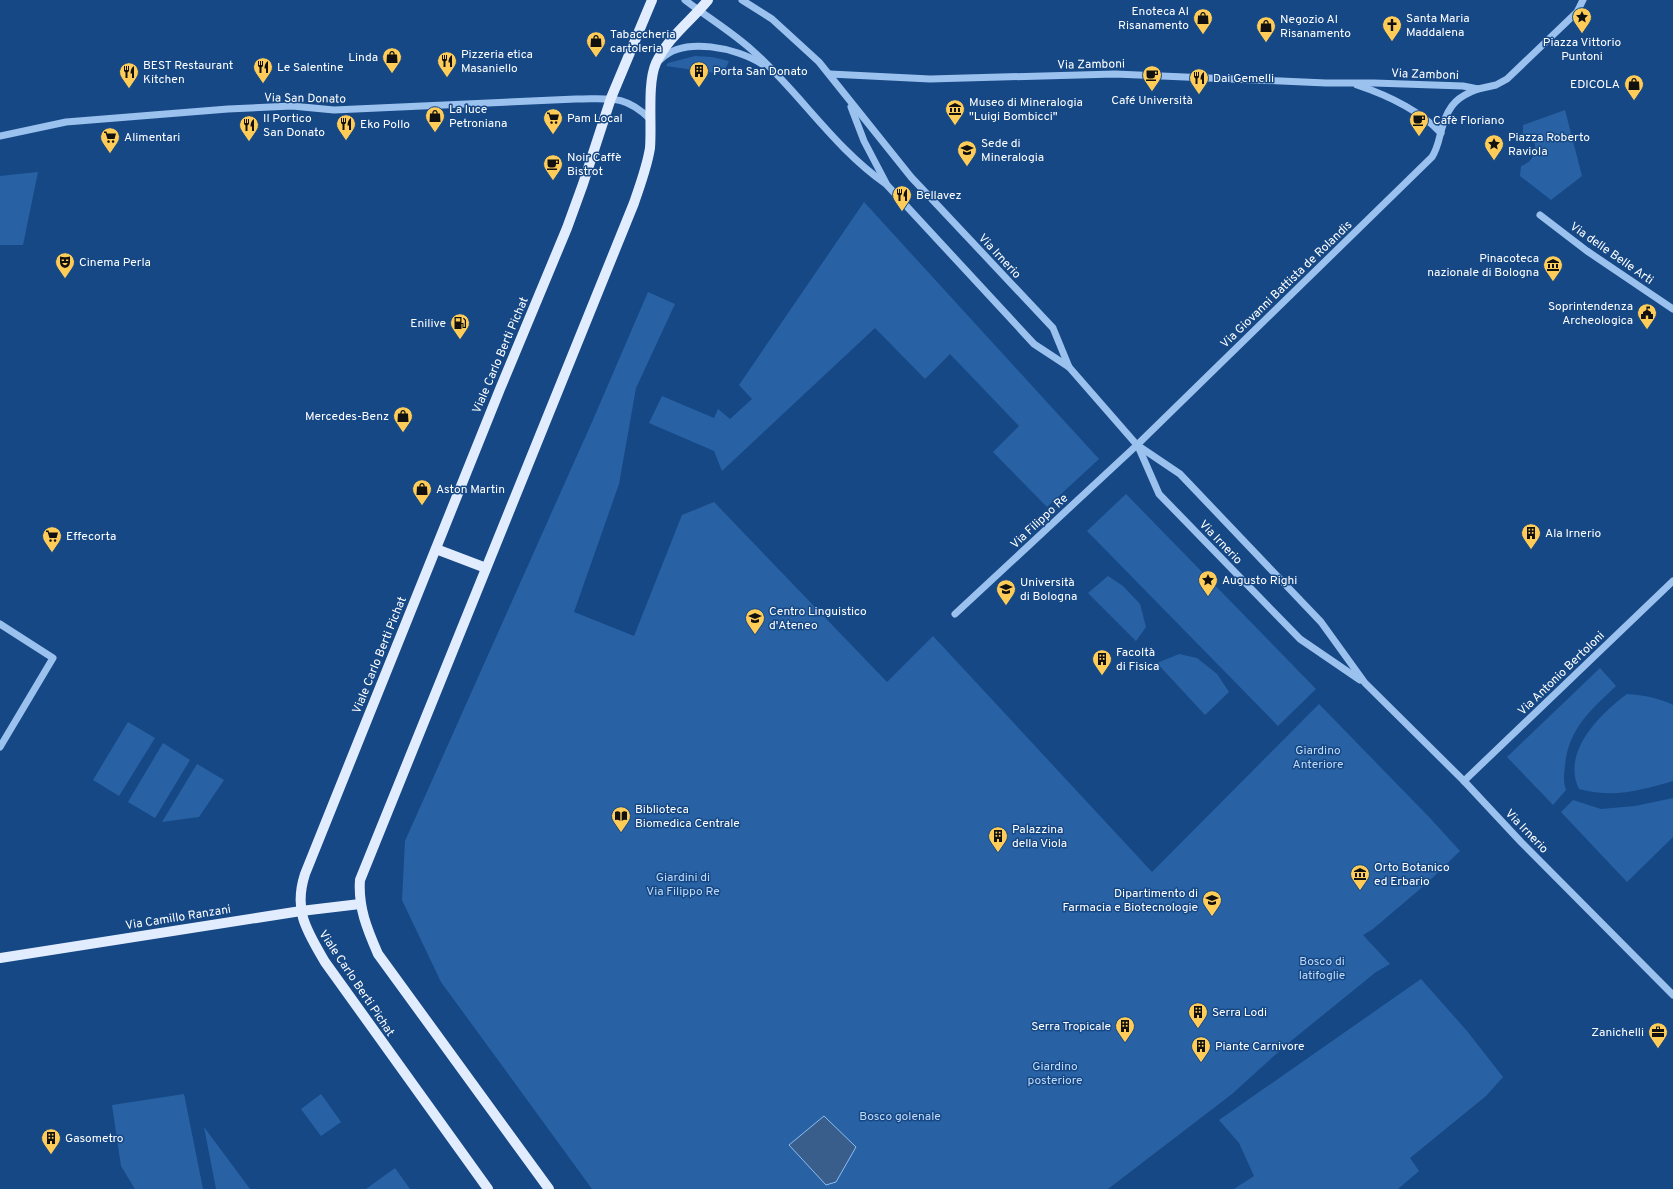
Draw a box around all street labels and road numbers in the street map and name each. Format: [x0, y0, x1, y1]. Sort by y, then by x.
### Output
street label: Via Zamboni [1057, 56, 1125, 74]
street label: Via Zamboni [1391, 66, 1459, 84]
street label: Via San Donato [264, 90, 346, 108]
street label: Via Giovanni Battista de Rolandis [1217, 217, 1356, 352]
street label: Via delle Belle Arti [1566, 219, 1656, 289]
street label: Via Irnerio [974, 231, 1024, 283]
street label: Viale Carlo Berti Pichat [469, 295, 533, 416]
street label: Via Filippo Re [1007, 491, 1072, 553]
street label: Via Irnerio [1195, 517, 1246, 569]
street label: Viale Carlo Berti Pichat [349, 595, 411, 716]
street label: Via Antonio Bertoloni [1515, 628, 1609, 719]
street label: Via Irnerio [1501, 806, 1552, 858]
street label: Via Camillo Ranzani [124, 902, 232, 934]
street label: Viale Carlo Berti Pichat [315, 927, 398, 1040]

